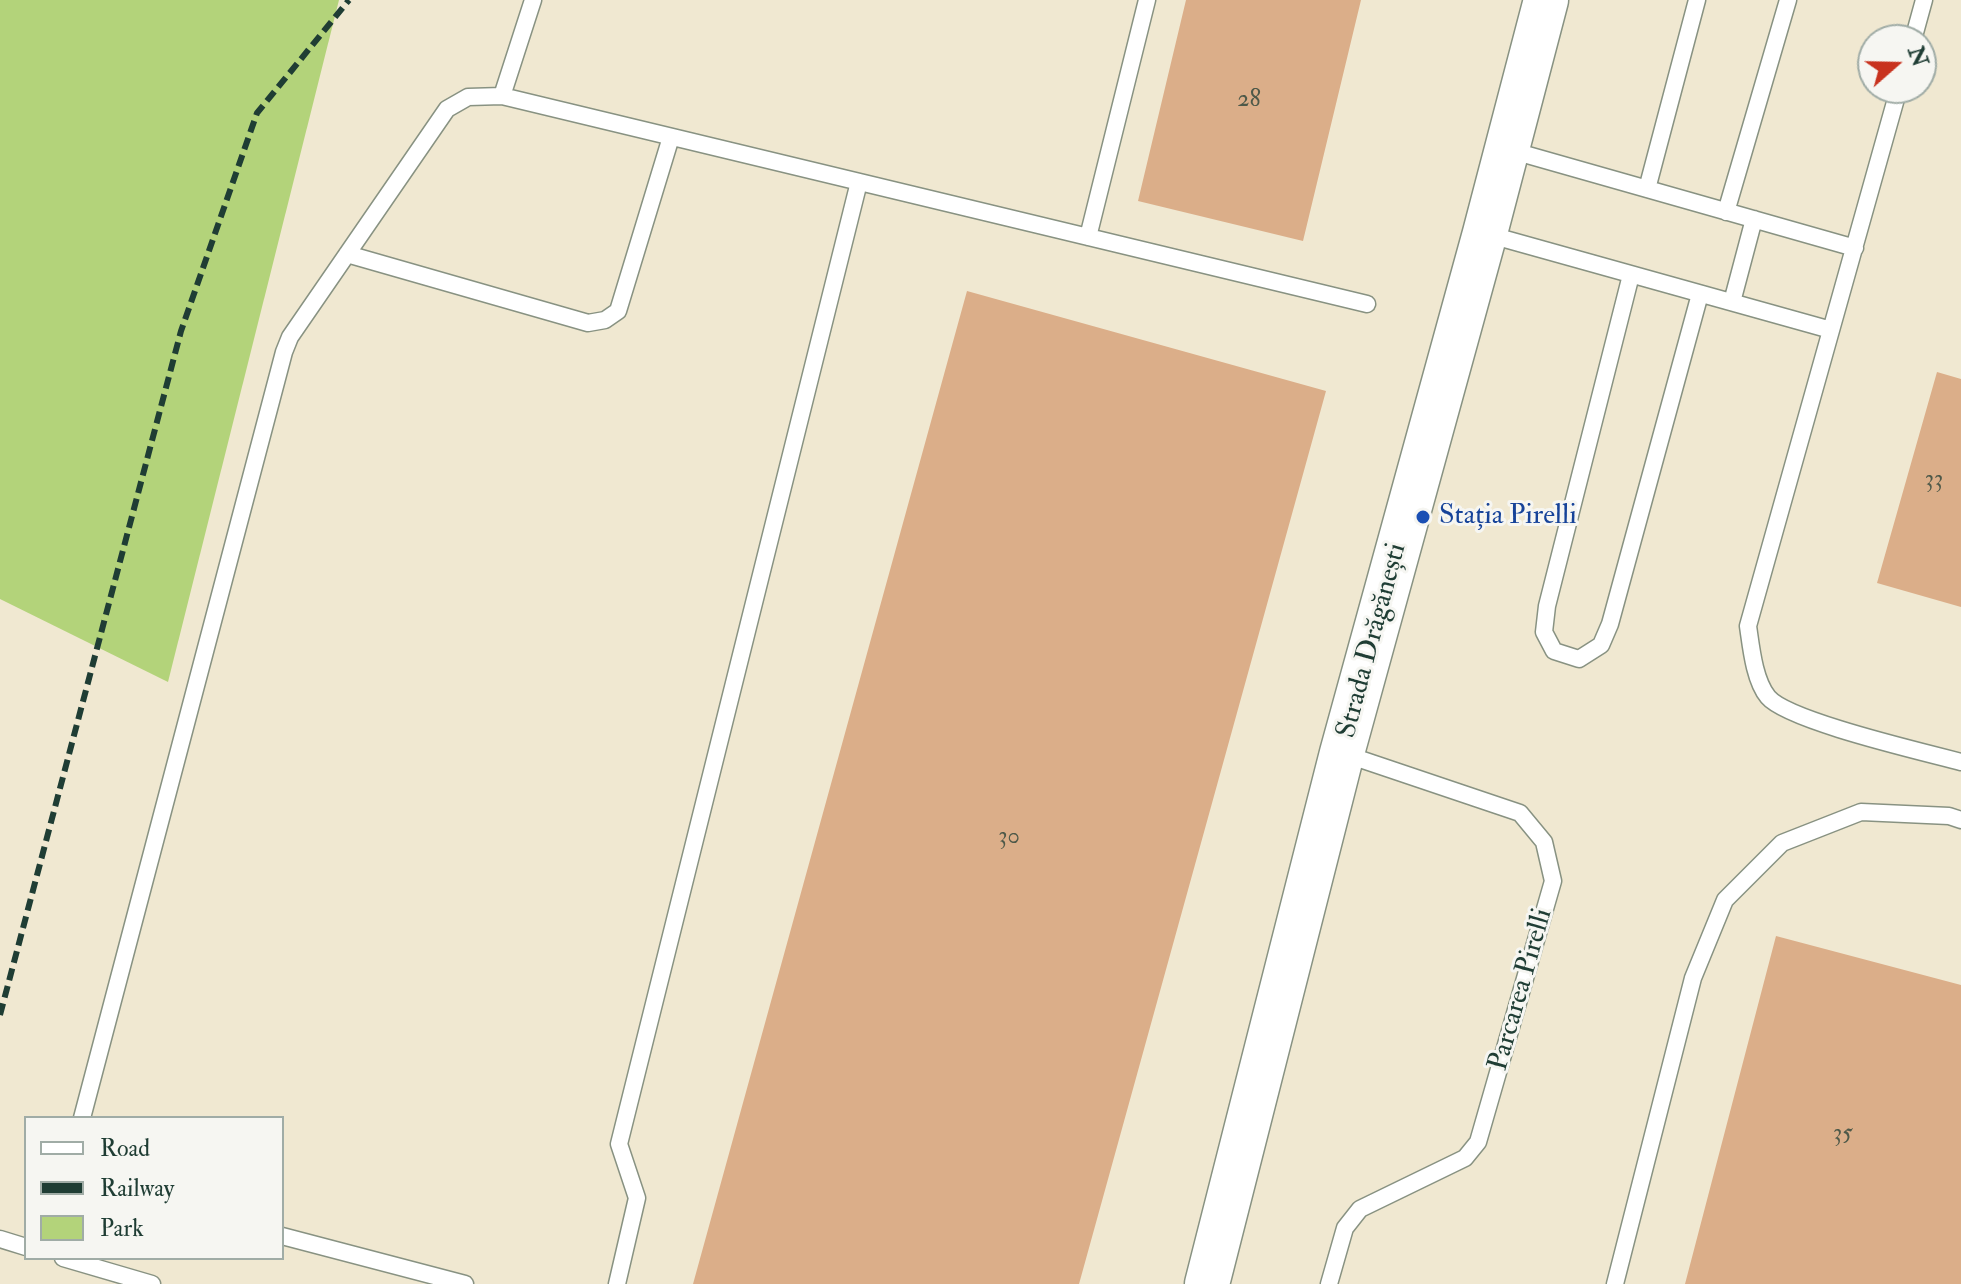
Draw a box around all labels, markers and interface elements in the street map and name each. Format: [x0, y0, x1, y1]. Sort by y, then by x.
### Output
north arrow [1857, 24, 1937, 104]
text: N [1901, 42, 1934, 71]
house number: 28 [1237, 87, 1261, 115]
house number: 33 [1925, 467, 1943, 495]
place label: Stația Pirelli [1439, 500, 1577, 534]
marker: Stația Pirelli [1414, 508, 1432, 526]
street label: Strada Drăgănești [1331, 540, 1415, 742]
house number: 30 [998, 824, 1020, 852]
street label: Parcarea Pirelli [1483, 905, 1561, 1075]
legend [24, 1116, 284, 1260]
house number: 35 [1833, 1121, 1853, 1149]
text: Road [100, 1133, 150, 1164]
text: Railway [100, 1173, 174, 1204]
text: Park [100, 1213, 144, 1244]

